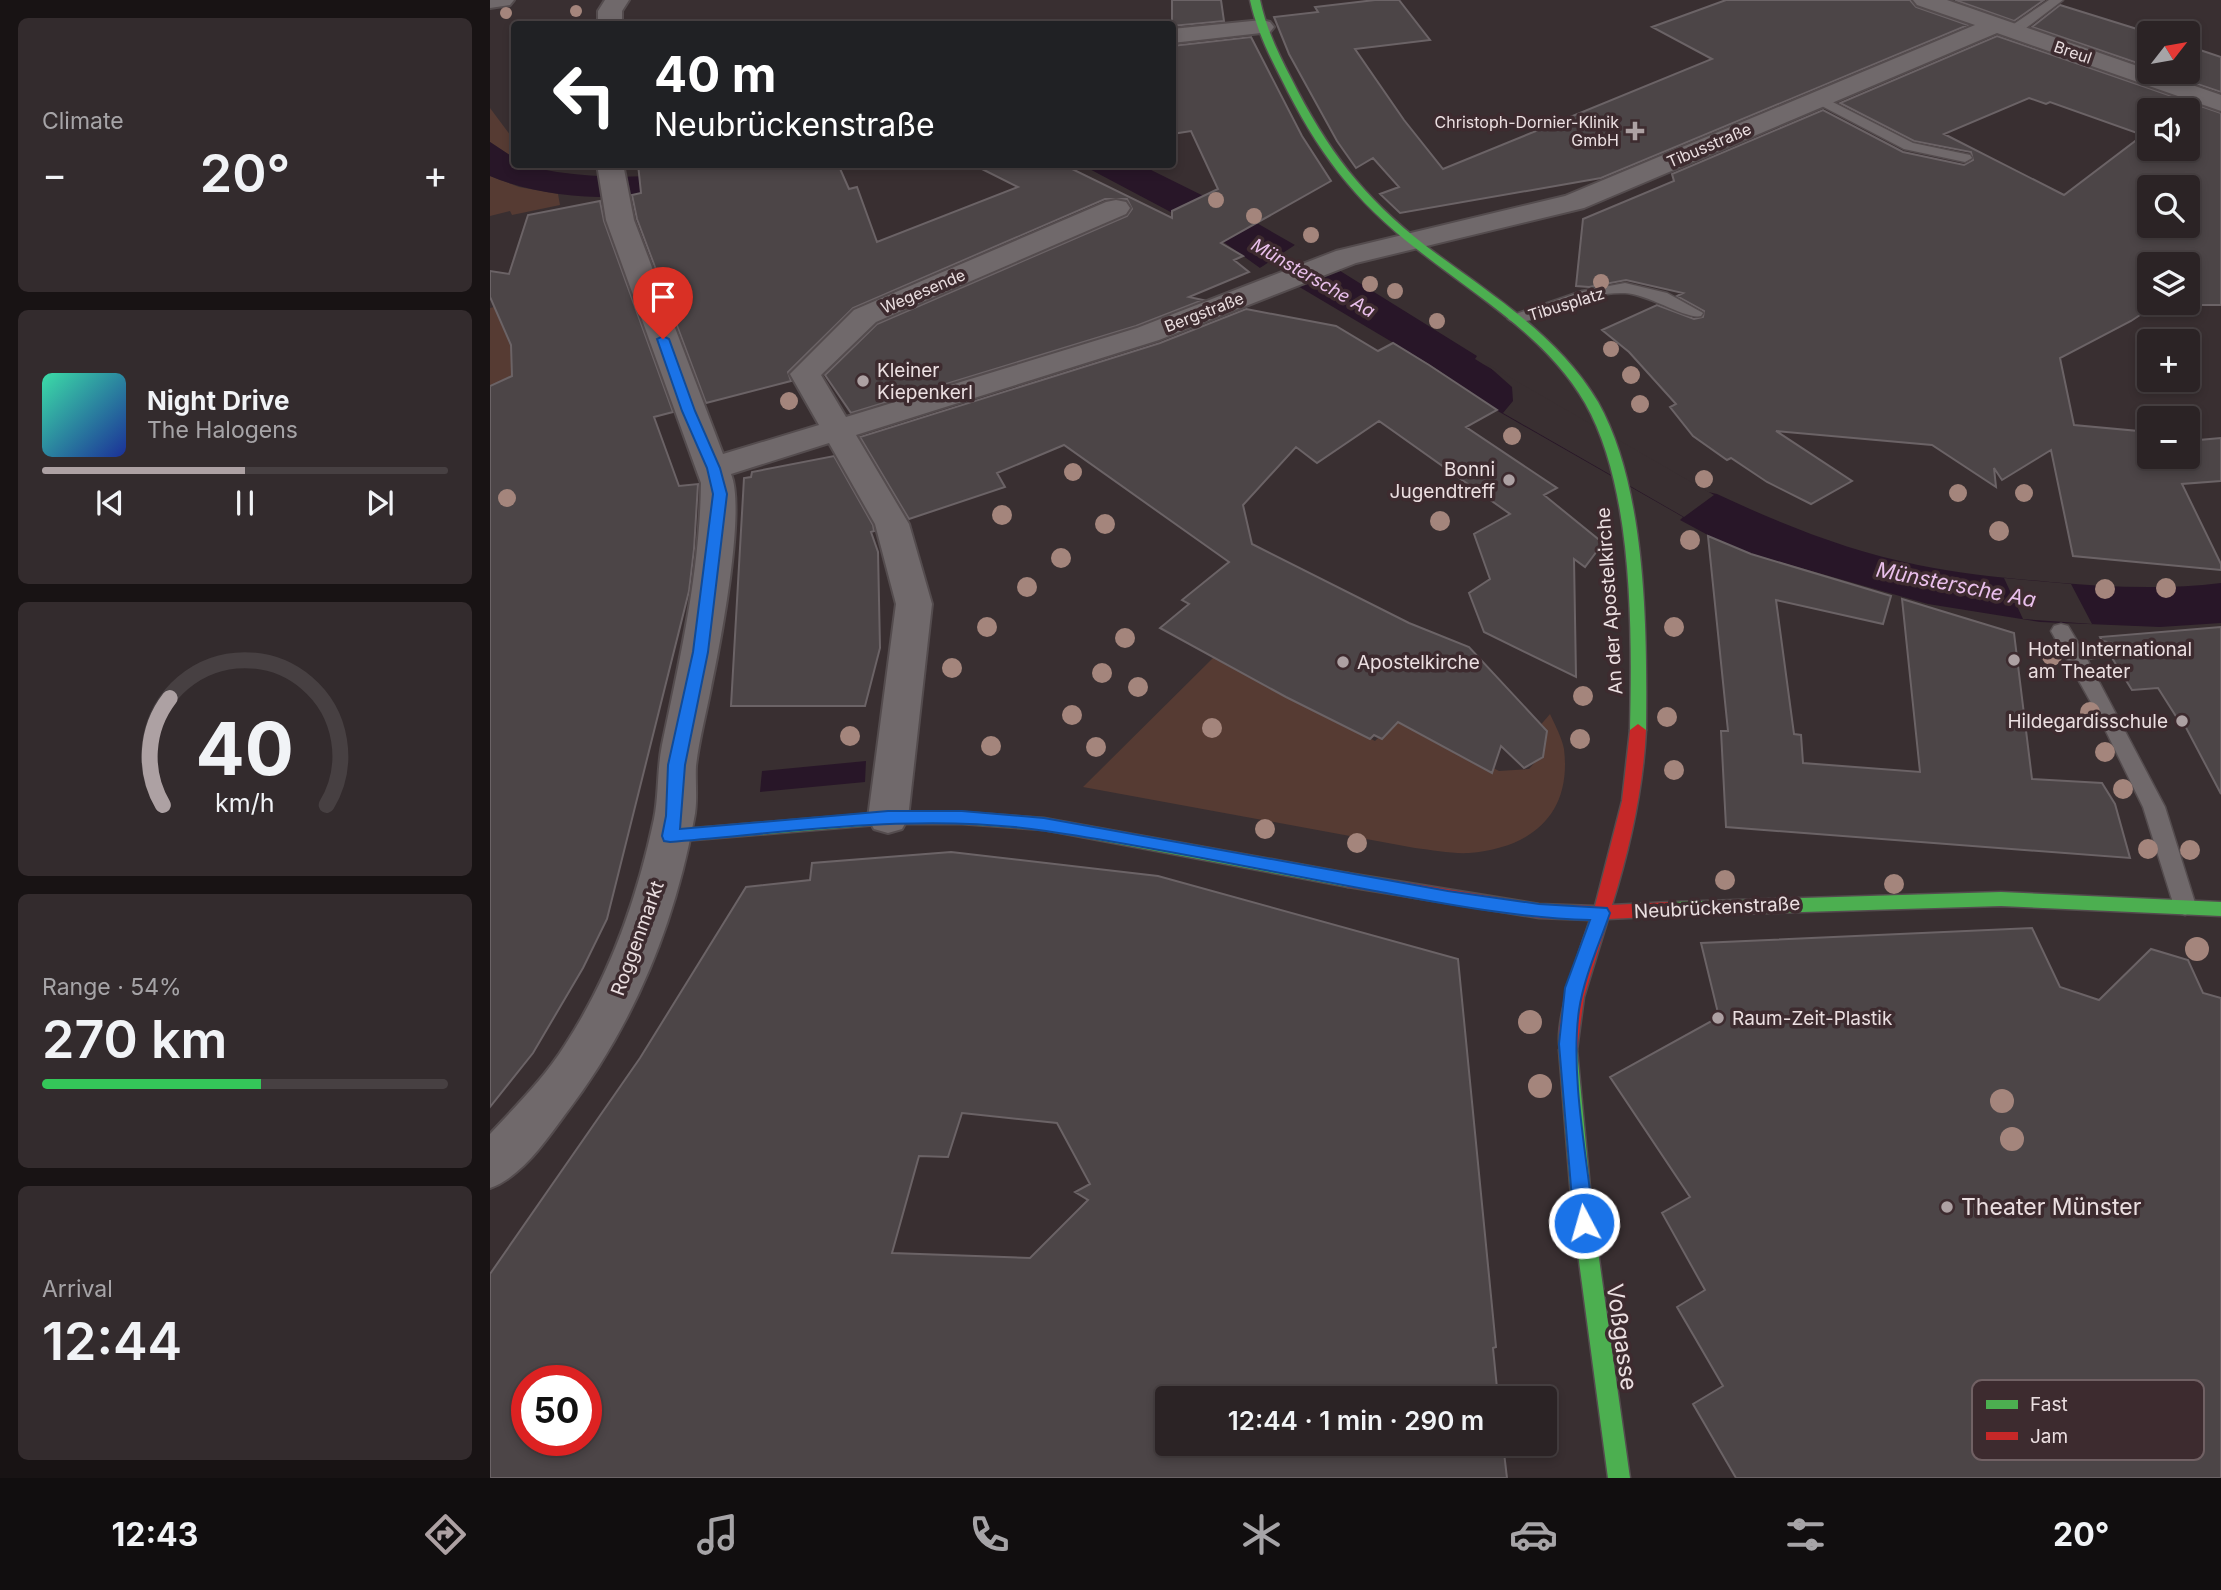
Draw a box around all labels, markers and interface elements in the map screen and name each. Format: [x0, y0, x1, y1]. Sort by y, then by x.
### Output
north arrow [2137, 21, 2200, 84]
map controls [2137, 21, 2200, 469]
street label: Breul [2051, 36, 2095, 68]
text: 40 m [654, 45, 777, 104]
icon: left [539, 49, 630, 140]
button: sound [2137, 98, 2200, 161]
text: Neubrückenstraße [654, 105, 935, 144]
text: Climate [42, 107, 124, 135]
place label: Christoph-Dornier-Klinik GmbH [1435, 112, 1619, 150]
street label: Tibusstraße [1664, 118, 1754, 172]
marker: Christoph-Dornier-Klinik GmbH [1625, 121, 1645, 141]
text: 20° [200, 142, 290, 205]
text: − [42, 151, 67, 197]
text: + [423, 151, 448, 197]
button: search [2137, 175, 2200, 238]
water label: Münstersche Aa [1248, 234, 1379, 321]
button: layers [2137, 252, 2200, 315]
street label: Wegesende [878, 264, 968, 318]
pin [633, 267, 693, 339]
icon: arrive [644, 278, 682, 316]
street label: Tibusplatz [1525, 283, 1607, 325]
street label: Bergstraße [1162, 288, 1246, 336]
button: + [2137, 329, 2200, 392]
place label: Kleiner Kiepenkerl [877, 359, 973, 404]
marker: Kleiner Kiepenkerl [855, 373, 871, 389]
text: Night Drive [147, 385, 289, 416]
button: − [2137, 406, 2200, 469]
text: The Halogens [147, 416, 298, 444]
place label: Bonni Jugendtreff [1390, 458, 1495, 503]
marker: Bonni Jugendtreff [1501, 472, 1517, 488]
icon: previous [91, 484, 129, 522]
icon: pause [226, 484, 264, 522]
icon: next [361, 484, 399, 522]
street label: An der Apostelkirche [1591, 506, 1628, 695]
water label: Münstersche Aa [1874, 557, 2038, 612]
place label: Hotel International am Theater [2028, 638, 2192, 683]
place label: Apostelkirche [1357, 651, 1480, 674]
marker: Hotel International am Theater [2006, 652, 2022, 668]
marker: Apostelkirche [1335, 654, 1351, 670]
text: 40 [196, 704, 294, 793]
place label: Hildegardisschule [2008, 710, 2168, 733]
marker: Hildegardisschule [2174, 713, 2190, 729]
text: km/h [215, 788, 275, 818]
street label: Roggenmarkt [606, 878, 669, 999]
street label: Neubrückenstraße [1633, 892, 1801, 923]
text: Range · 54% [42, 973, 182, 1001]
place label: Raum-Zeit-Plastik [1732, 1007, 1893, 1030]
text: 270 km [42, 1008, 227, 1071]
marker: Raum-Zeit-Plastik [1710, 1010, 1726, 1026]
position arrow [1547, 1186, 1621, 1260]
place label: Theater Münster [1961, 1193, 2142, 1221]
marker: Theater Münster [1939, 1199, 1955, 1215]
text: Arrival [42, 1275, 113, 1303]
street label: Voßgasse [1601, 1282, 1643, 1392]
text: 12:44 [42, 1310, 182, 1373]
speed limit sign: 50 [511, 1365, 602, 1456]
legend [1972, 1380, 2204, 1460]
text: Fast [2030, 1393, 2068, 1416]
text: 12:44 · 1 min · 290 m [1228, 1405, 1484, 1436]
text: Jam [2030, 1425, 2068, 1448]
icon: directions [421, 1510, 470, 1559]
icon: music [693, 1510, 742, 1559]
icon: phone [965, 1510, 1014, 1559]
icon: climate [1237, 1510, 1286, 1559]
icon: car [1509, 1510, 1558, 1559]
icon: filters [1781, 1510, 1830, 1559]
text: 12:43 [111, 1515, 198, 1554]
text: 20° [2053, 1515, 2110, 1554]

